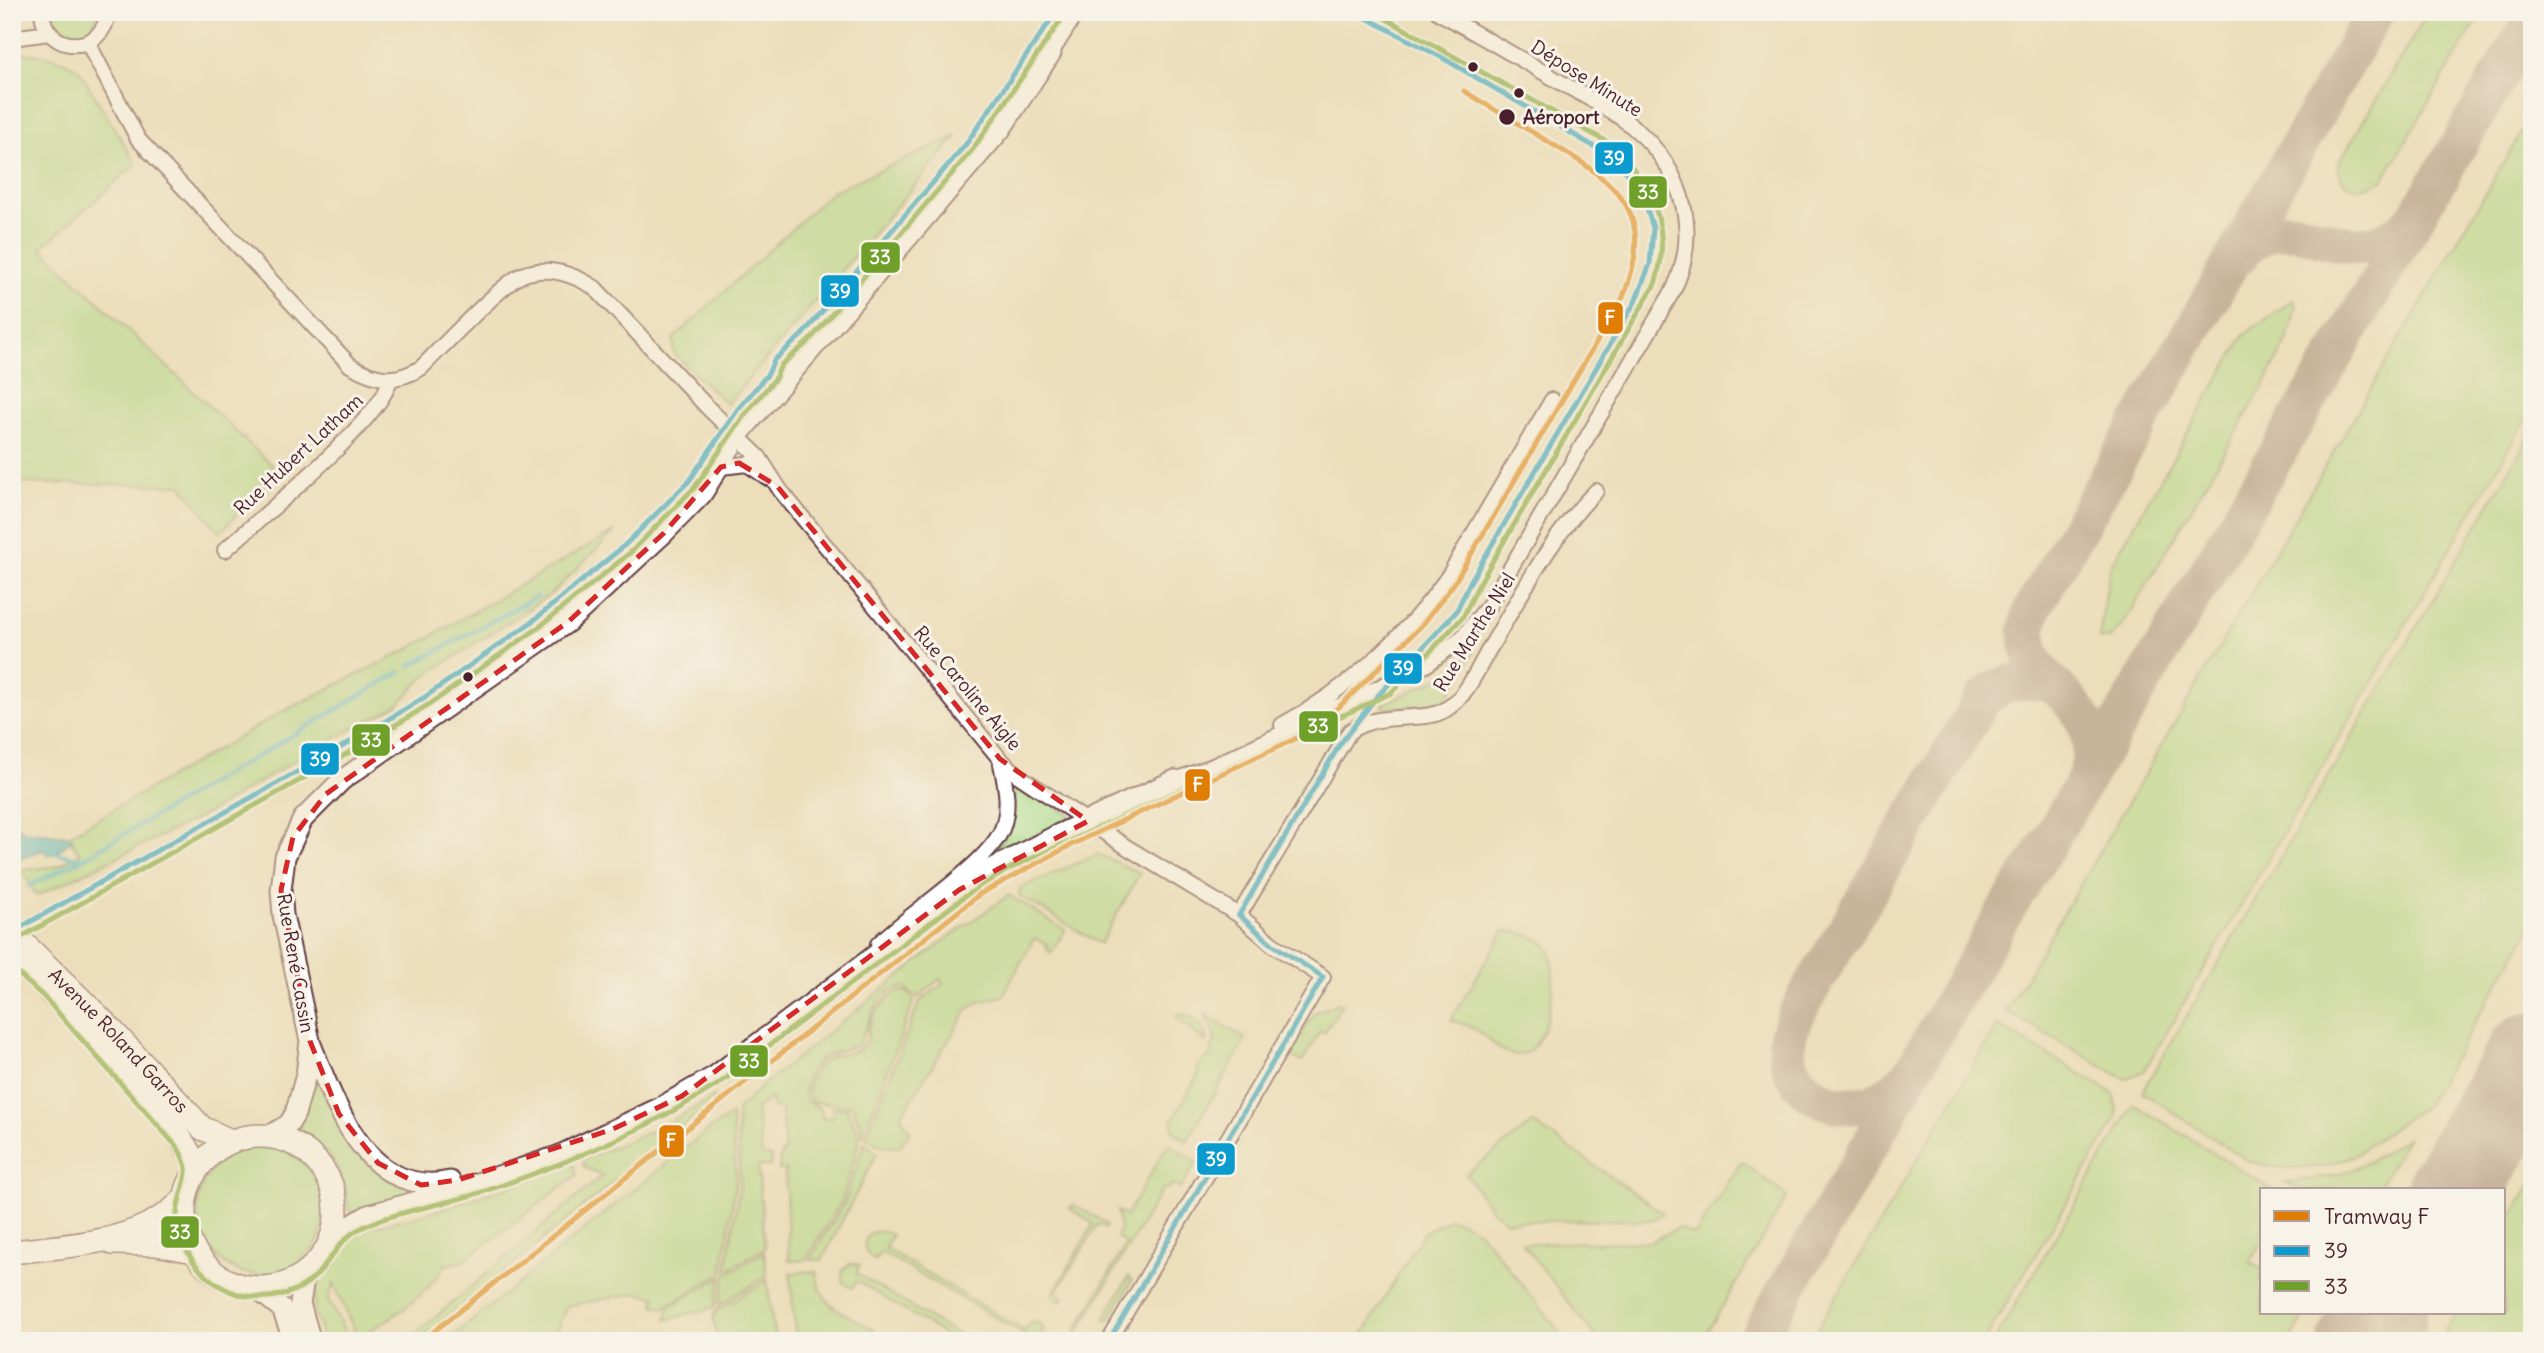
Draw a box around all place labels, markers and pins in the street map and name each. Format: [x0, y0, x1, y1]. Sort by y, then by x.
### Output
unlabelled marker [1466, 60, 1480, 74]
unlabelled marker [1512, 86, 1526, 100]
place label: Aéroport [1523, 105, 1600, 129]
marker: Aéroport [1497, 107, 1517, 127]
unlabelled marker [461, 670, 475, 684]

